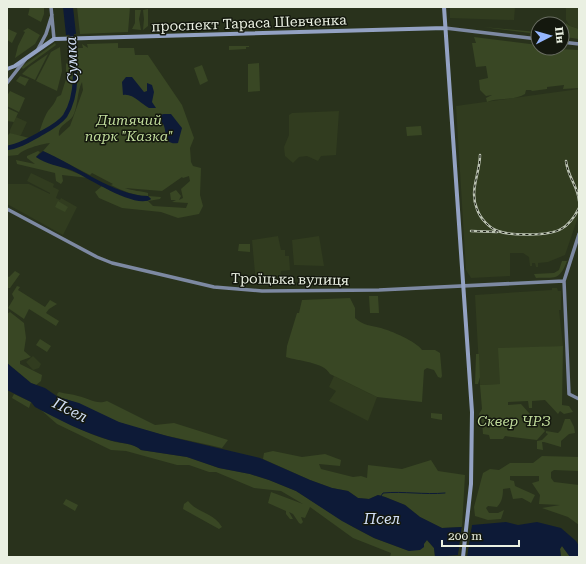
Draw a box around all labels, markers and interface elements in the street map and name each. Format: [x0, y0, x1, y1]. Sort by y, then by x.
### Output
street label: проспект Тараса Шевченка [151, 12, 347, 34]
north arrow [530, 16, 570, 56]
text: Пн [552, 26, 567, 44]
water label: Сумка [62, 36, 82, 84]
park label: Дитячий парк "Казка" [85, 112, 173, 144]
street label: Троїцька вулиця [231, 270, 349, 288]
water label: Псел [49, 393, 91, 426]
park label: Сквер ЧРЗ [477, 413, 551, 429]
water label: Псел [363, 510, 401, 528]
scale bar [442, 522, 519, 548]
text: 200 m [448, 529, 482, 543]

